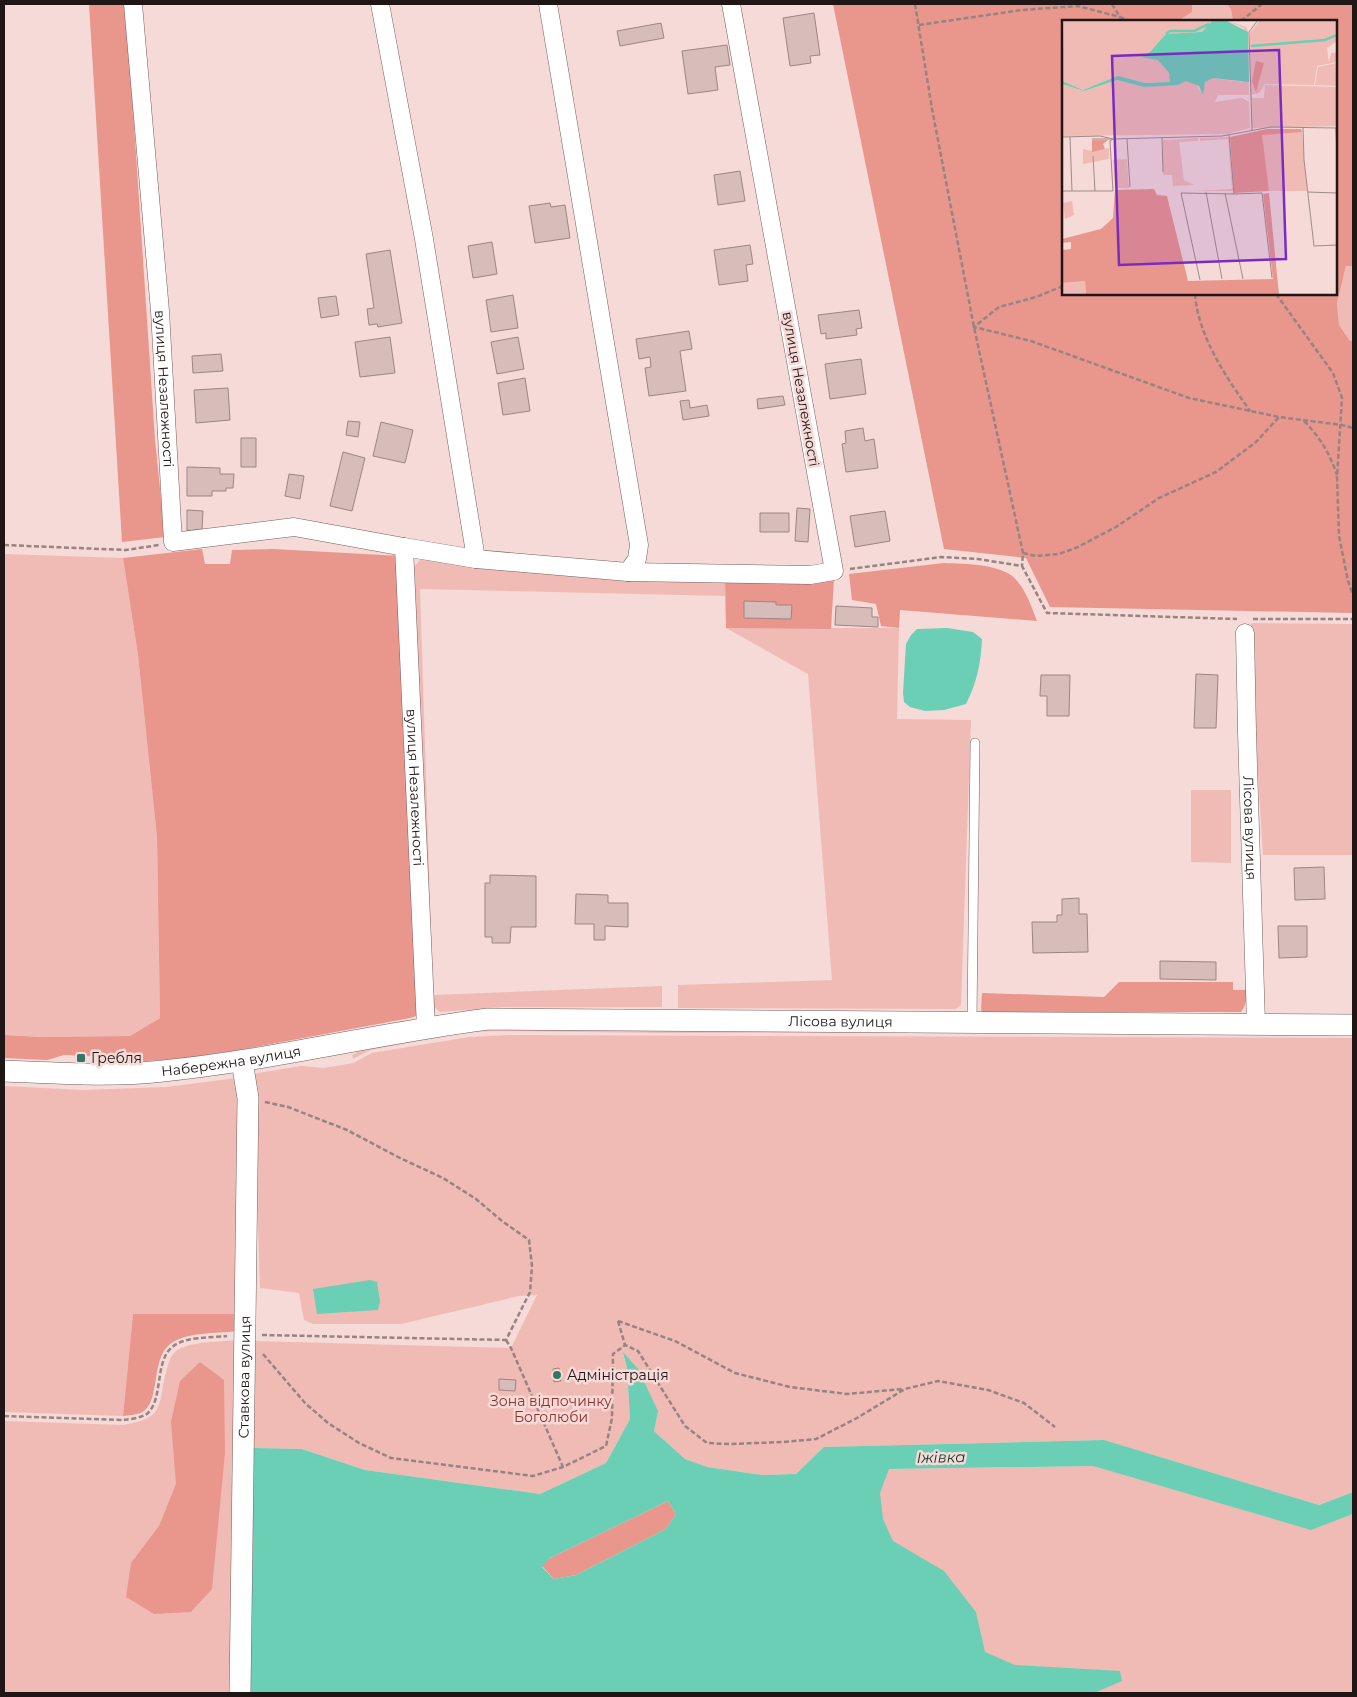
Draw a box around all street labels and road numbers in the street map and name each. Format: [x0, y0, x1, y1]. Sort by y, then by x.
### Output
street label: вулиця Незалежності [151, 310, 178, 468]
street label: вулиця Незалежності [778, 310, 824, 468]
street label: вулиця Незалежності [402, 708, 428, 867]
street label: Лісова вулиця [1239, 775, 1261, 880]
street label: Лісова вулиця [788, 1012, 893, 1031]
street label: Набережна вулиця [160, 1042, 302, 1080]
street label: Ставкова вулиця [234, 1315, 254, 1439]

